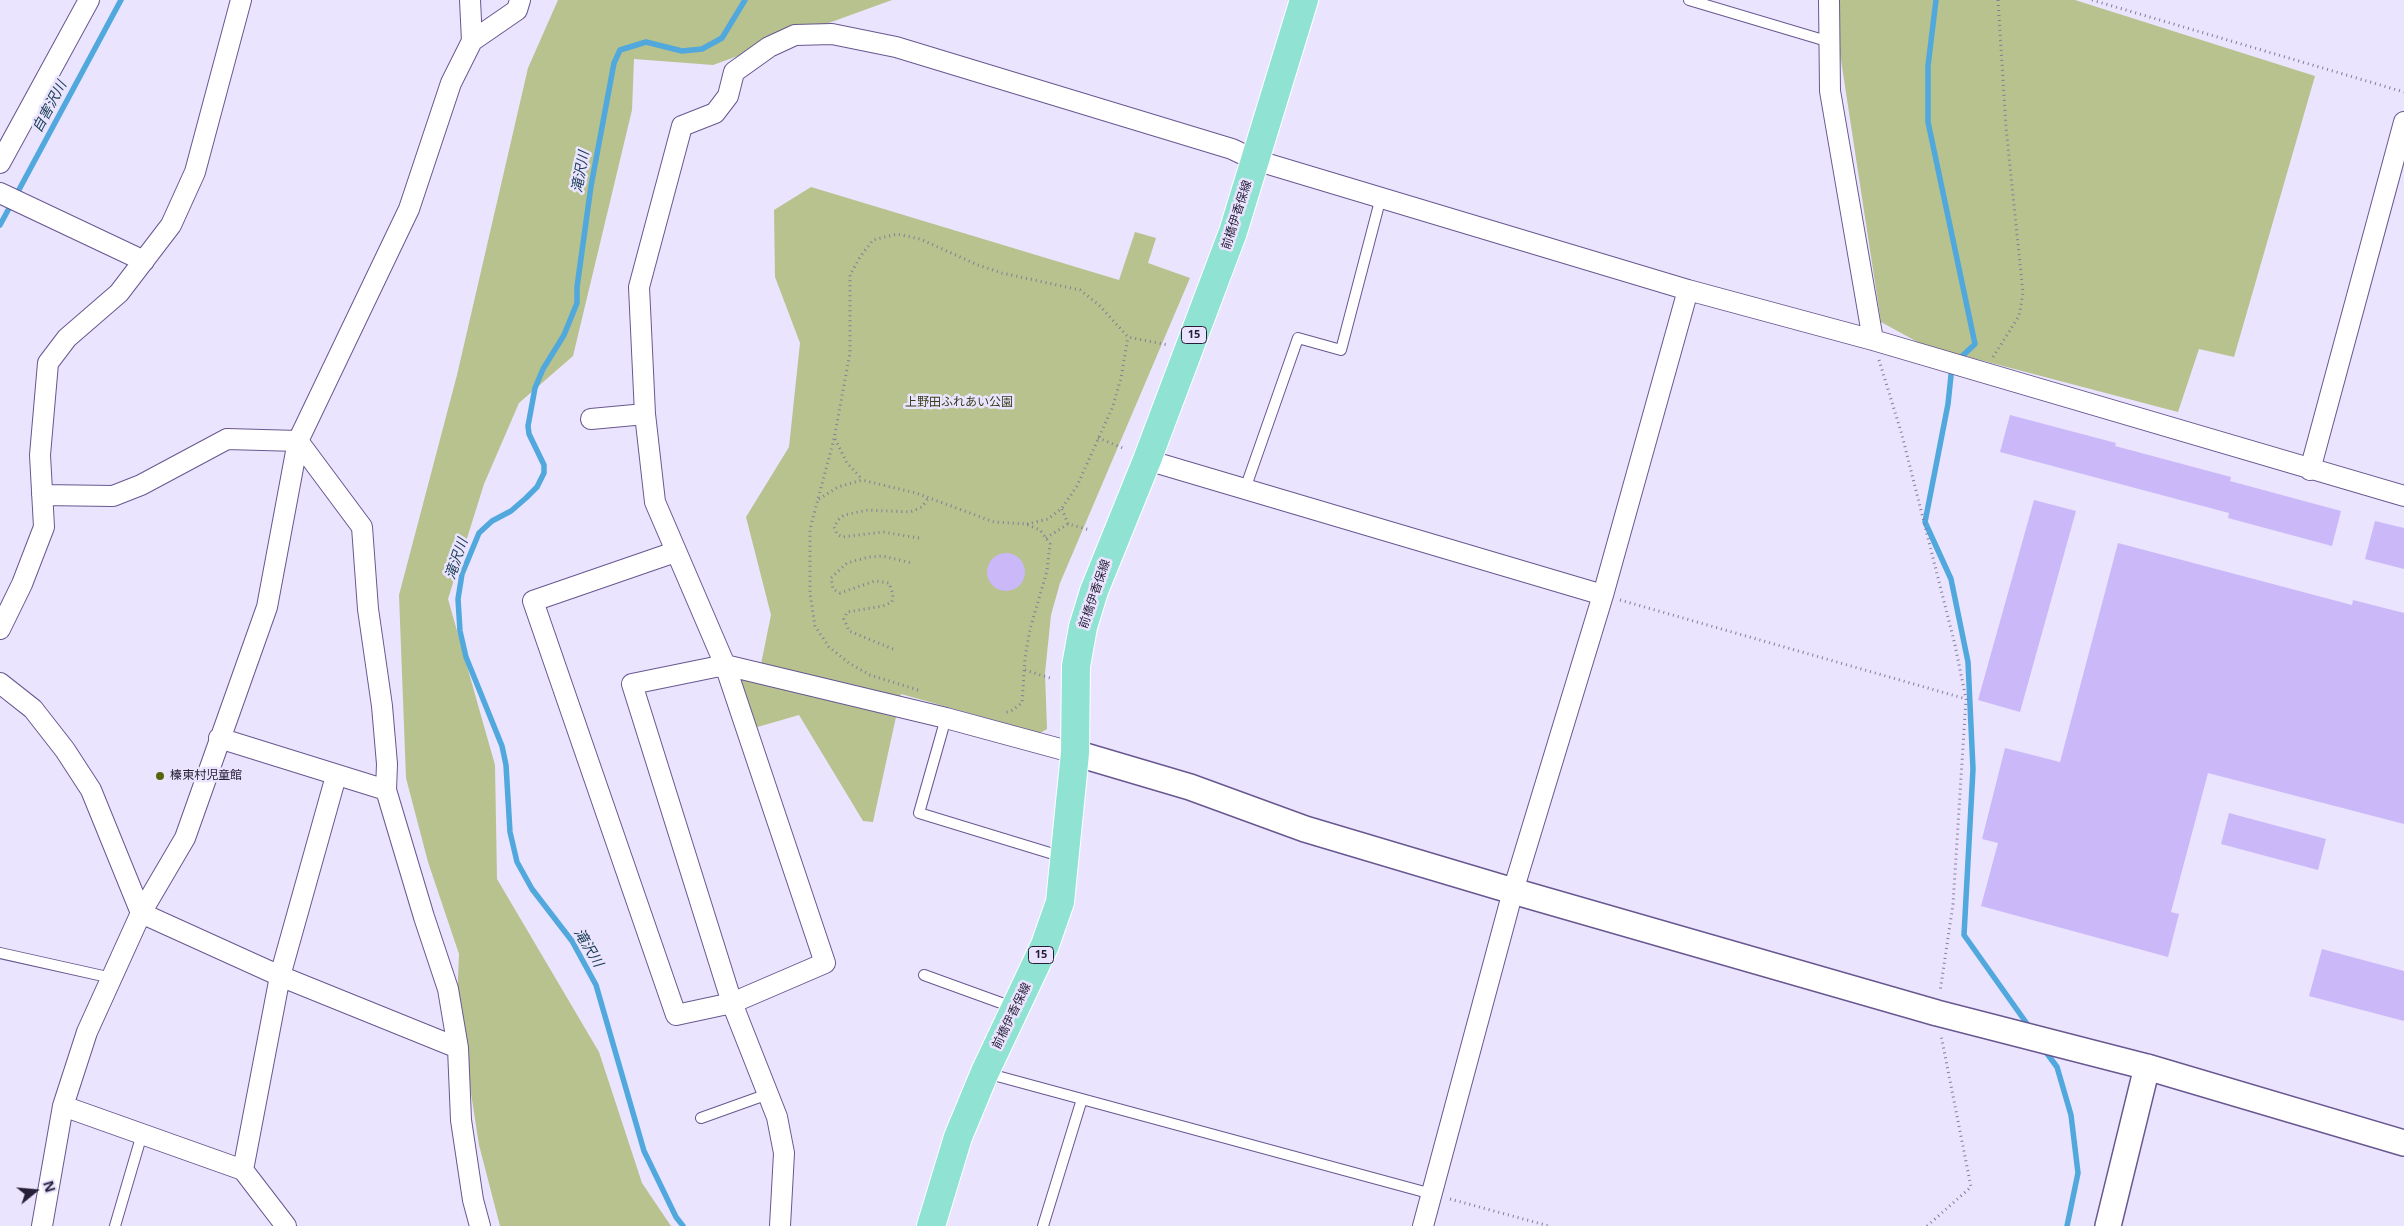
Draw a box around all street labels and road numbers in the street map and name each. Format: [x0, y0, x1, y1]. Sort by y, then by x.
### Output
street label: 前橋伊香保線 [1219, 179, 1255, 251]
road number: 15 [1182, 326, 1206, 344]
street label: 前橋伊香保線 [1076, 558, 1114, 630]
road number: 15 [1028, 946, 1054, 964]
street label: 前橋伊香保線 [990, 980, 1034, 1052]

